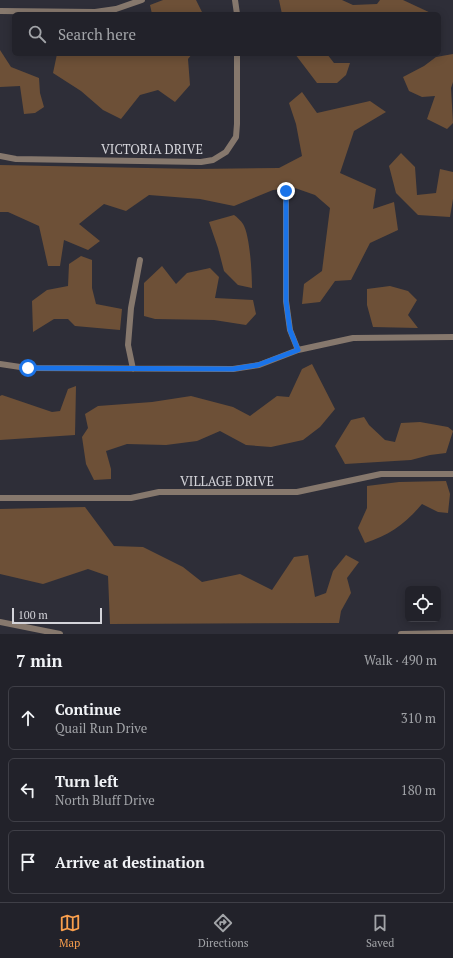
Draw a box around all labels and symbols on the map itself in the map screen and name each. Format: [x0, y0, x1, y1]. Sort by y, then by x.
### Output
street label: VICTORIA DRIVE [101, 140, 203, 158]
route end [277, 182, 295, 200]
route start [19, 359, 37, 377]
street label: VILLAGE DRIVE [180, 472, 274, 490]
scale bar [12, 606, 102, 625]

